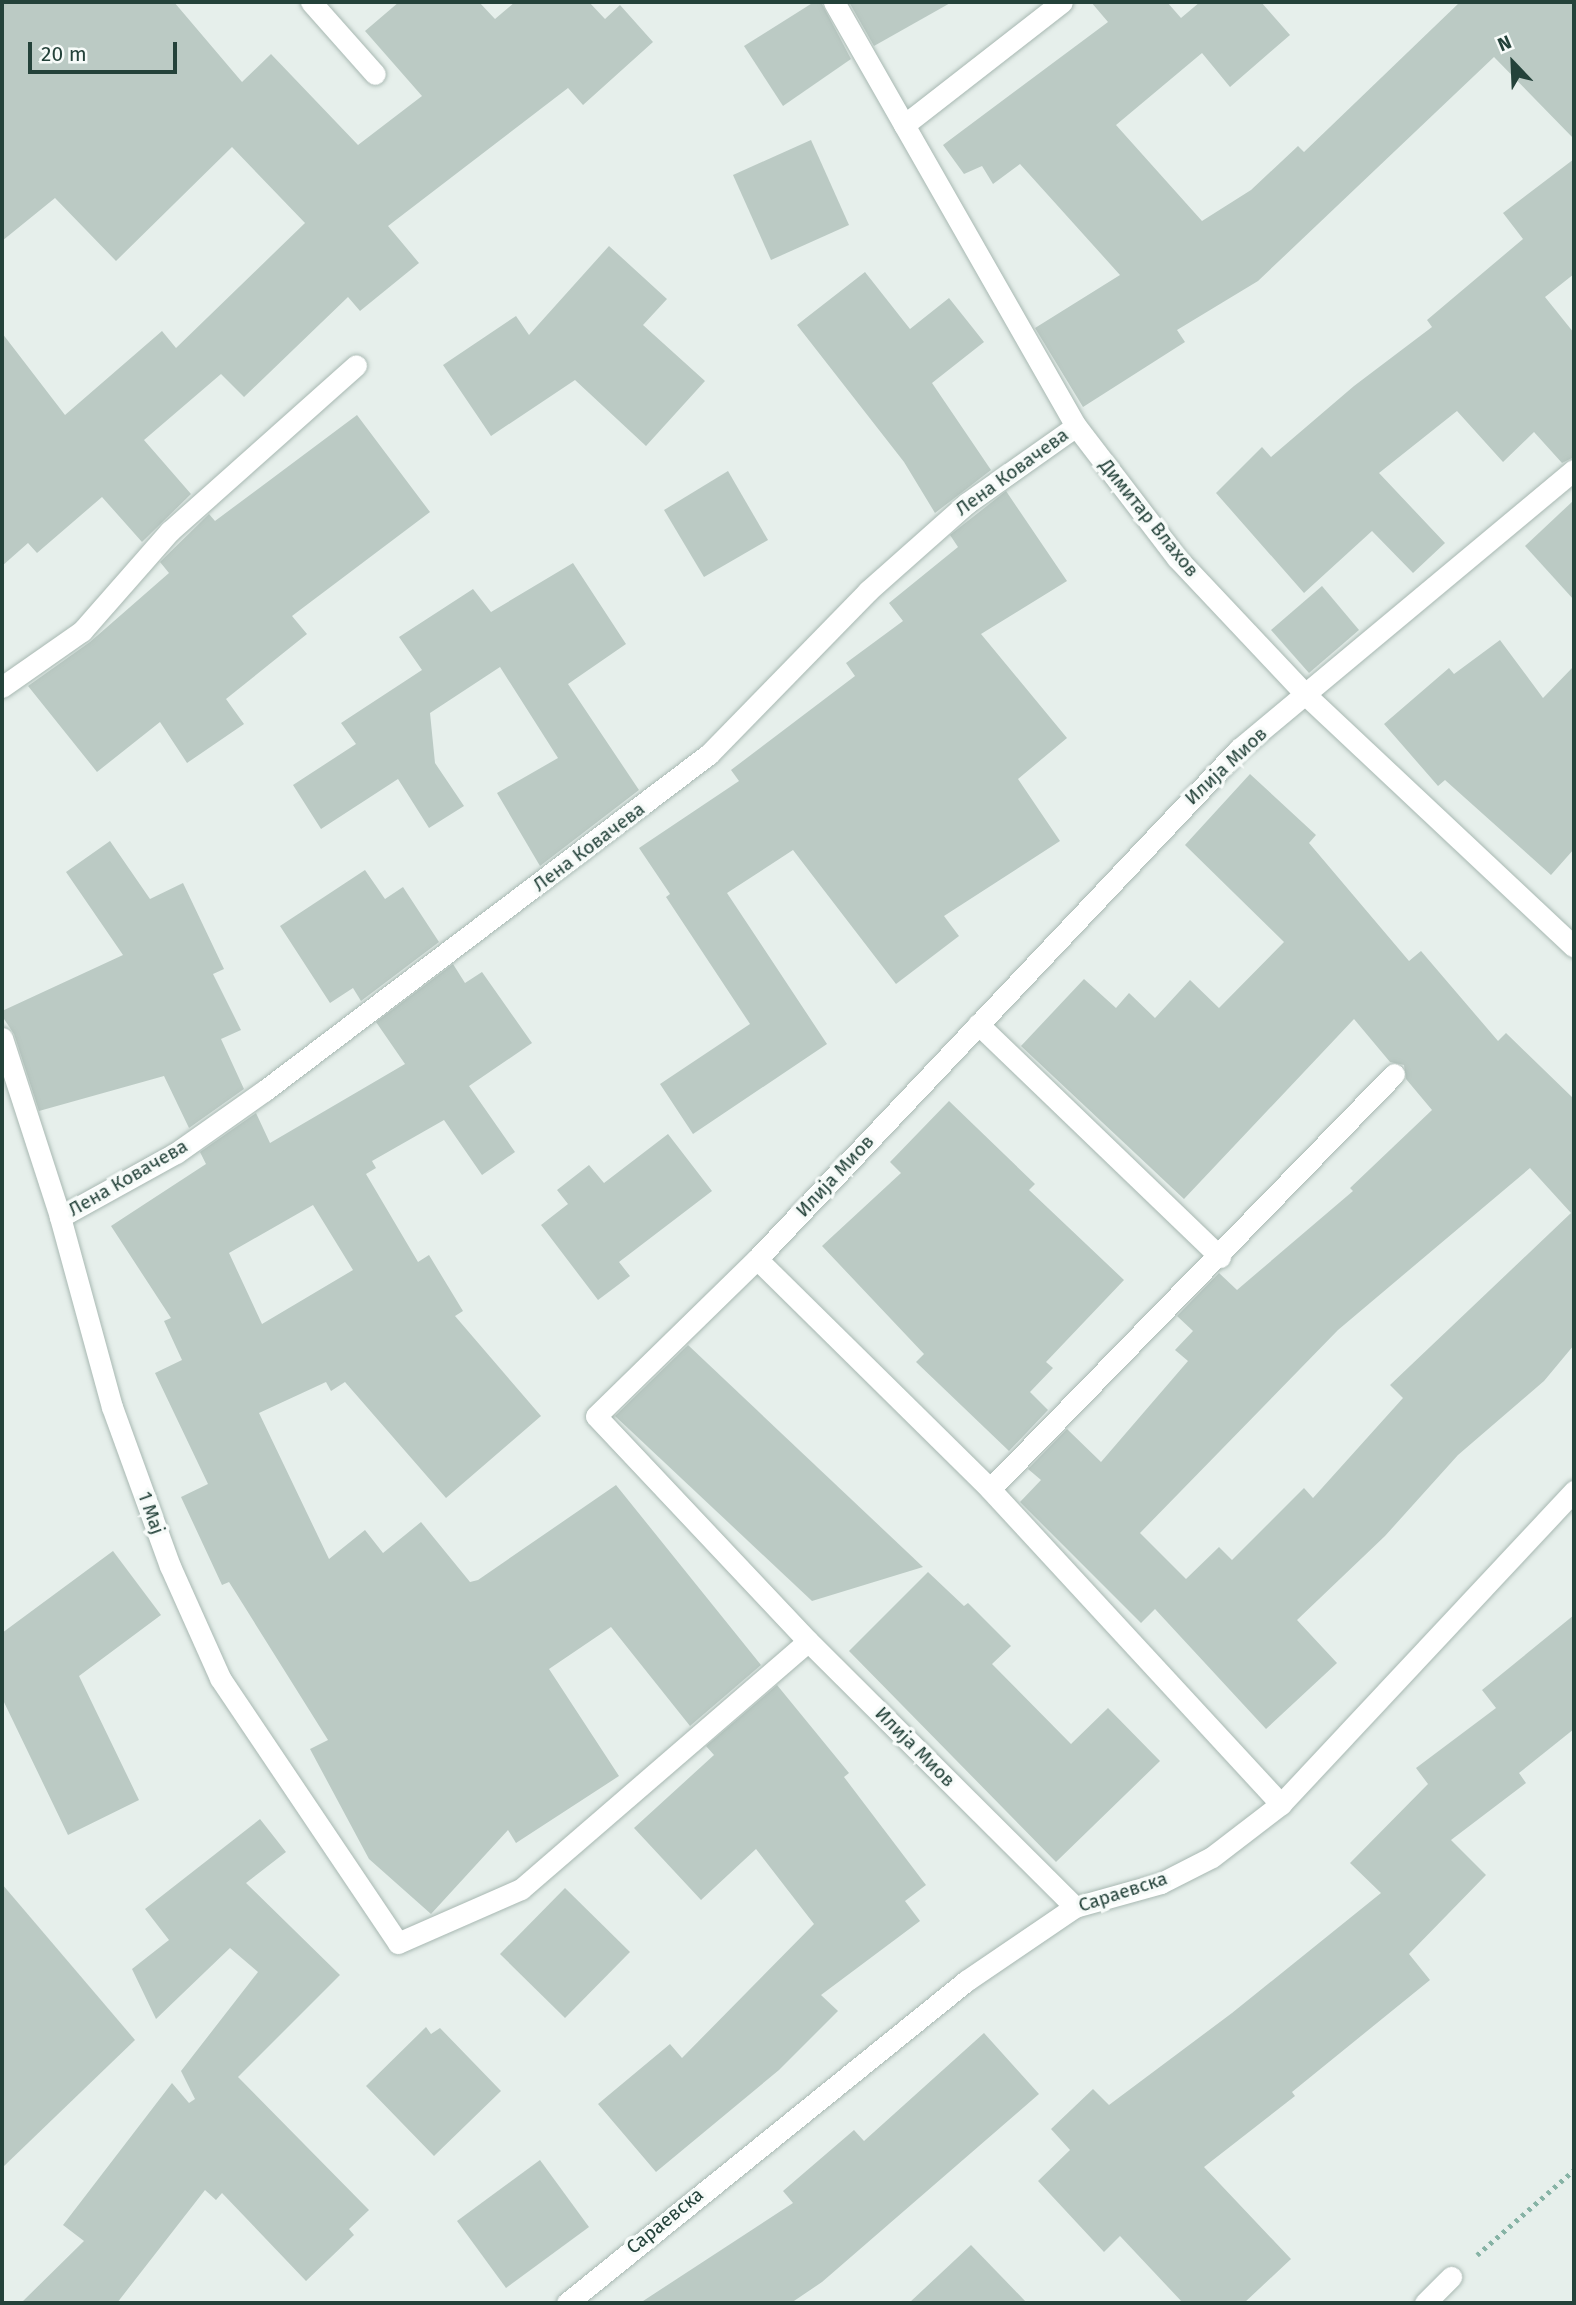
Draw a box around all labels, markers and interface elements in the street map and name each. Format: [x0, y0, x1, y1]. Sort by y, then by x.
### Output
scale bar [32, 28, 180, 72]
north arrow [1478, 28, 1548, 98]
text: N [1494, 30, 1515, 56]
text: 20 m [41, 41, 87, 67]
street label: Лена Ковачева [951, 423, 1073, 521]
street label: Димитар Влахов [1094, 454, 1204, 582]
street label: Илија Миов [1180, 722, 1272, 810]
street label: Лена Ковачева [529, 798, 649, 896]
street label: Илија Миов [791, 1130, 879, 1222]
street label: Лена Ковачева [64, 1135, 192, 1221]
street label: 1 Мај [133, 1489, 169, 1537]
street label: Илија Миов [870, 1702, 960, 1792]
street label: Сараевска [1076, 1867, 1170, 1917]
street label: Сараевска [622, 2183, 708, 2259]

